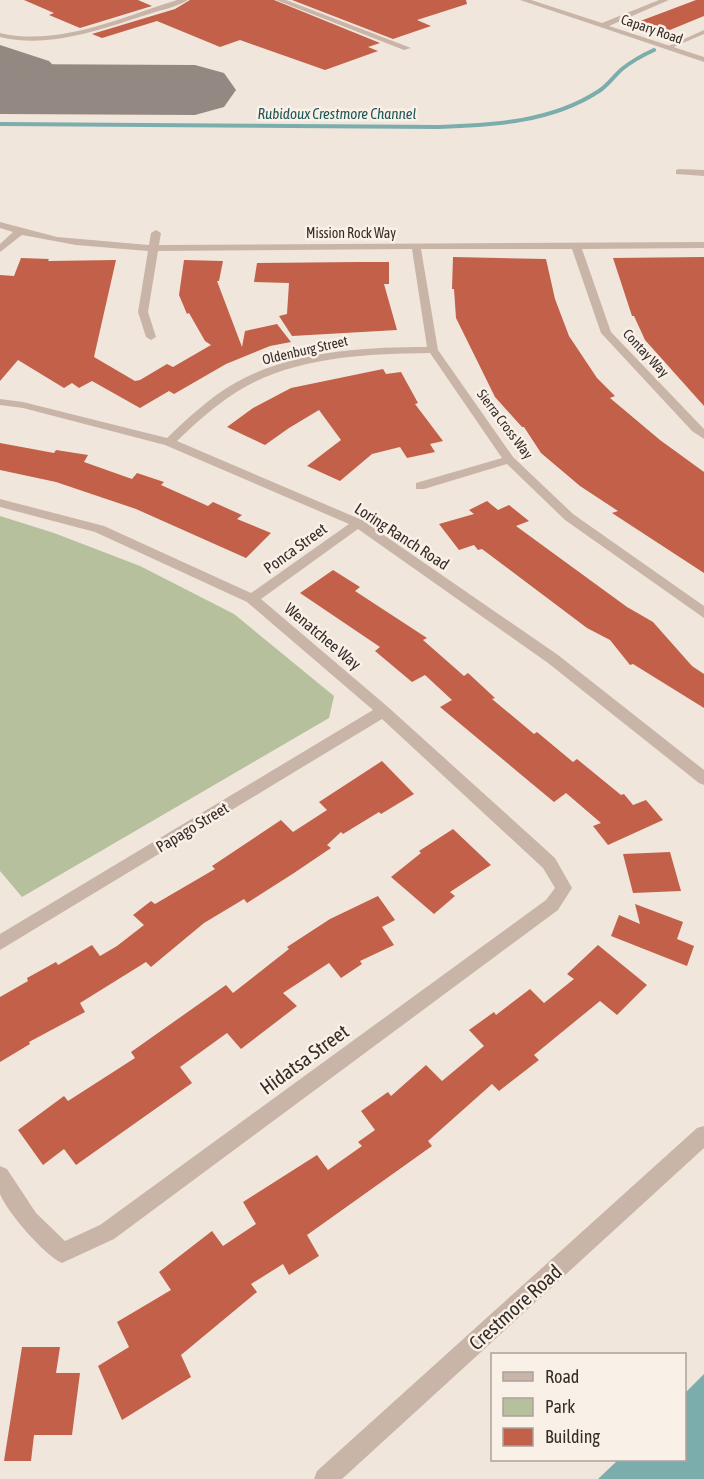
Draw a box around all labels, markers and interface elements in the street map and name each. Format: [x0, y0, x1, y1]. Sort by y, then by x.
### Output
street label: Capary Road [619, 11, 685, 47]
water label: Rubidoux Crestmore Channel [257, 105, 417, 122]
street label: Mission Rock Way [306, 225, 396, 241]
street label: Contay Way [620, 326, 672, 381]
street label: Oldenburg Street [261, 332, 349, 368]
street label: Sierra Cross Way [474, 386, 536, 462]
street label: Loring Ranch Road [351, 499, 452, 574]
street label: Ponca Street [260, 519, 330, 577]
street label: Wenatchee Way [281, 599, 365, 674]
street label: Papago Street [152, 798, 232, 857]
street label: Hidatsa Street [255, 1019, 353, 1099]
street label: Crestmore Road [464, 1259, 566, 1355]
legend [491, 1353, 686, 1461]
text: Road [545, 1366, 579, 1387]
text: Park [545, 1396, 575, 1417]
text: Building [545, 1426, 600, 1447]

